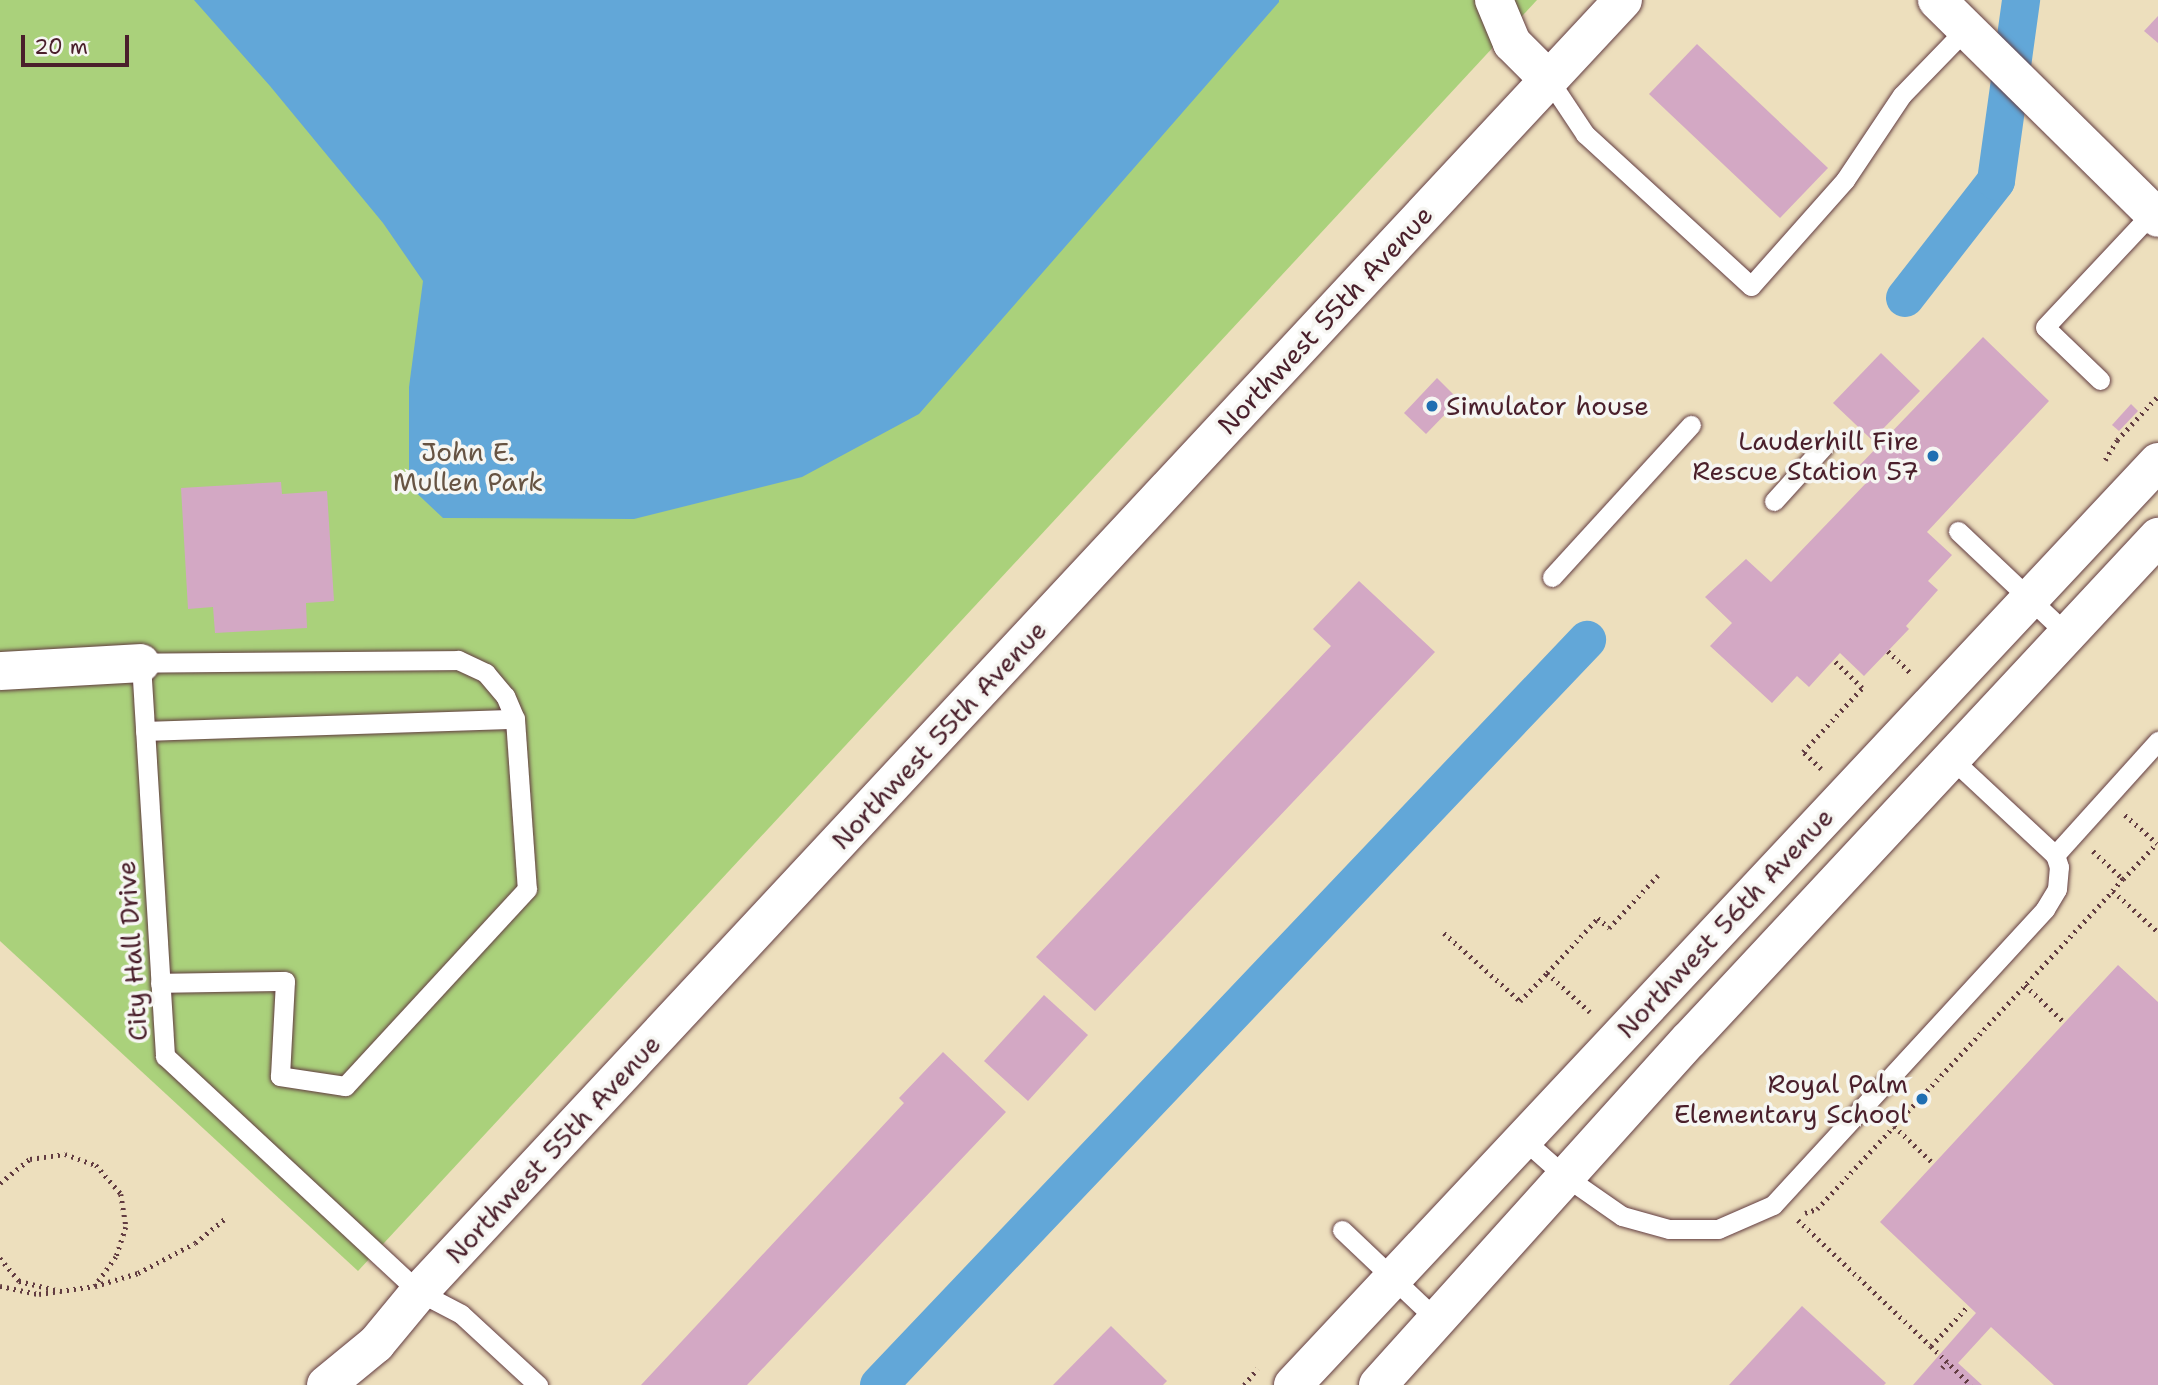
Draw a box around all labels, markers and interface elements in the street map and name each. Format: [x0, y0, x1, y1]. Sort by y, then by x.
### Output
scale bar [24, 21, 133, 65]
text: 20 m [34, 33, 88, 61]
street label: Northwest 55th Avenue [1211, 199, 1439, 441]
place label: Simulator house [1446, 390, 1649, 422]
marker: Simulator house [1424, 398, 1440, 414]
place label: Lauderhill Fire Rescue Station 57 [1692, 425, 1919, 486]
park label: John E. Mullen Park [393, 436, 543, 498]
marker: Lauderhill Fire Rescue Station 57 [1925, 448, 1941, 464]
street label: Northwest 55th Avenue [825, 614, 1053, 856]
street label: Northwest 56th Avenue [1610, 801, 1840, 1045]
street label: City Hall Drive [110, 860, 154, 1042]
street label: Northwest 55th Avenue [439, 1028, 667, 1270]
place label: Royal Palm Elementary School [1674, 1068, 1908, 1130]
marker: Royal Palm Elementary School [1914, 1091, 1930, 1107]

